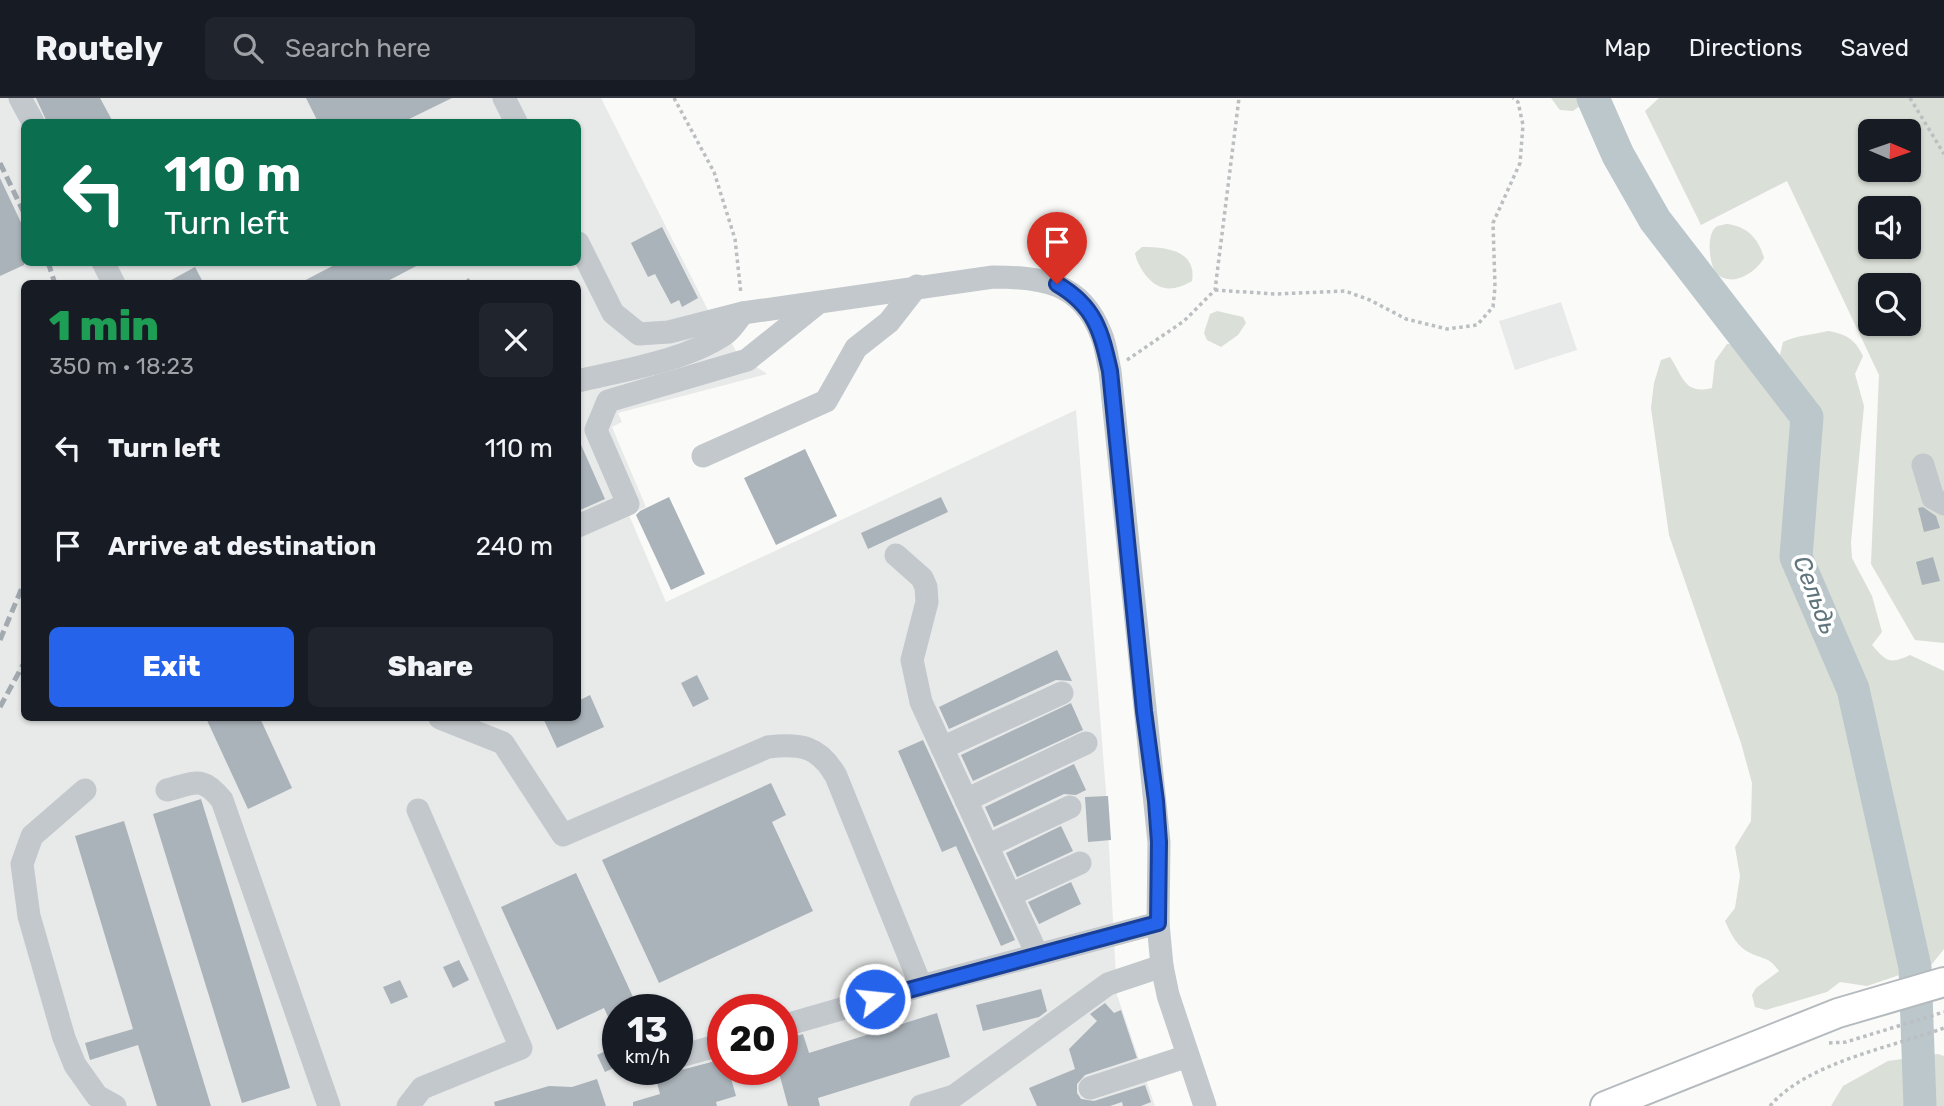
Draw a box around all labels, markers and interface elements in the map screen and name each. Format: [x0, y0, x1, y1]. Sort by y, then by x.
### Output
search box [205, 17, 695, 80]
text: Routely [35, 29, 163, 68]
icon: search [229, 29, 267, 67]
text: Search here [285, 33, 431, 64]
text: Map [1604, 34, 1651, 62]
text: Directions [1689, 34, 1802, 62]
text: Saved [1840, 34, 1909, 62]
north arrow [1858, 119, 1922, 182]
map controls [1858, 119, 1921, 336]
text: 110 m [164, 145, 301, 203]
icon: left [49, 147, 140, 238]
button: sound [1858, 196, 1921, 259]
text: Turn left [164, 204, 289, 242]
pin [1027, 212, 1087, 284]
icon: arrive [1038, 223, 1076, 261]
button: search [1858, 273, 1921, 336]
text: 1 min [49, 301, 159, 351]
button: close [479, 303, 553, 377]
text: 350 m · 18:23 [49, 352, 194, 380]
icon: left [49, 429, 87, 467]
text: Turn left [108, 433, 220, 464]
text: 110 m [485, 433, 553, 464]
icon: arrive [49, 527, 87, 565]
text: Arrive at destination [108, 531, 376, 562]
text: 240 m [476, 531, 553, 562]
water label: Сельдь [1787, 552, 1843, 638]
button: Exit [49, 627, 294, 707]
button: Share [308, 627, 553, 707]
position arrow [838, 962, 912, 1036]
speed limit sign: 20 [707, 994, 798, 1085]
text: 13 [627, 1009, 668, 1051]
text: km/h [625, 1046, 670, 1068]

